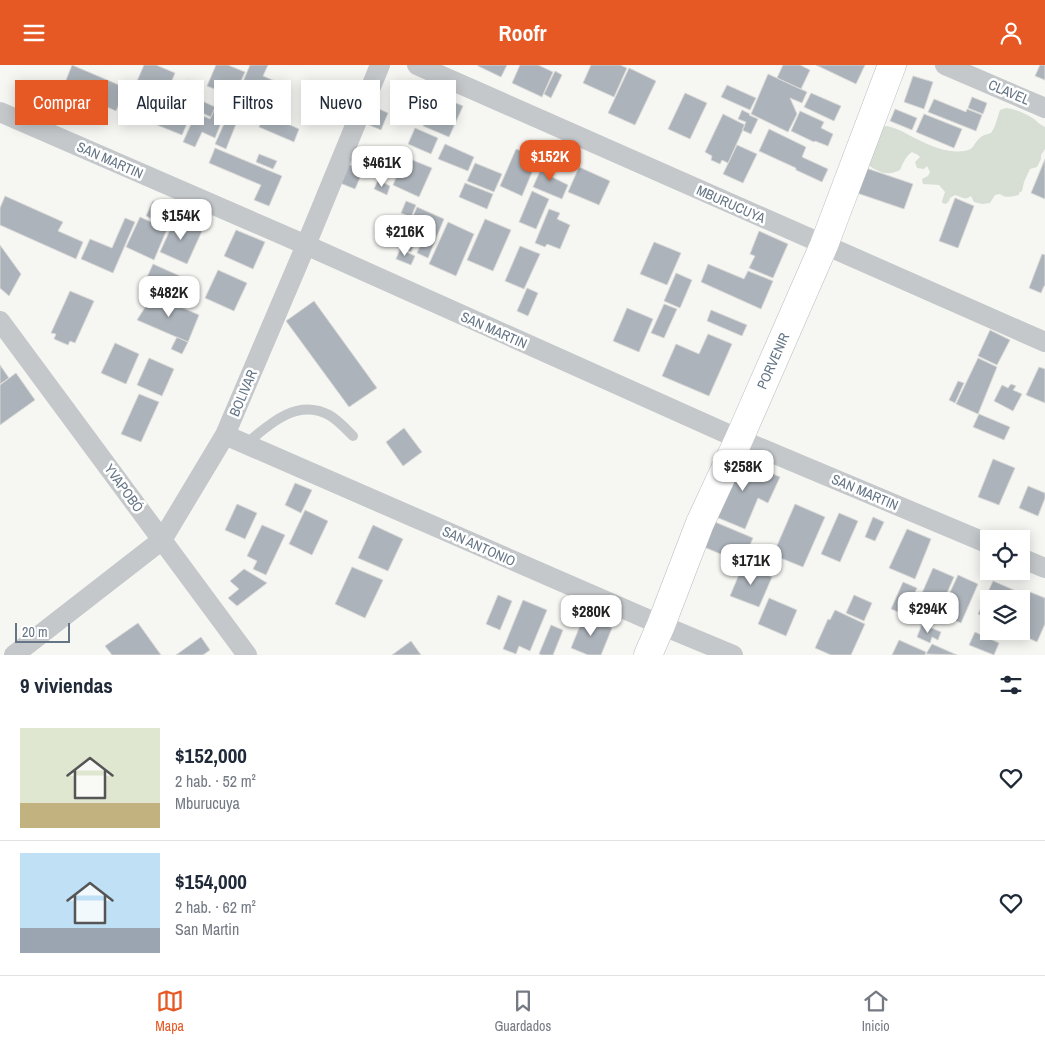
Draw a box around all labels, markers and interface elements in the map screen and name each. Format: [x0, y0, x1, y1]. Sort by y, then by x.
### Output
text: Roofr [498, 18, 547, 48]
icon: menu [20, 19, 48, 47]
icon: person [997, 19, 1025, 47]
street label: CLAVEL [986, 75, 1033, 109]
chip: Comprar [15, 80, 108, 125]
chip: Alquilar [118, 80, 204, 125]
chip: Filtros [214, 80, 291, 125]
chip: Nuevo [301, 80, 380, 125]
chip: Piso [390, 80, 456, 125]
street label: SAN MARTIN [74, 137, 146, 183]
pin: $152K [515, 139, 585, 182]
pin: $461K [347, 145, 417, 188]
text: $152K [531, 145, 569, 167]
text: $461K [363, 151, 401, 173]
street label: MBURUCUYA [694, 181, 768, 227]
pin: $154K [146, 199, 216, 241]
text: $154K [162, 204, 200, 226]
pin: $216K [370, 215, 440, 257]
text: $216K [386, 220, 424, 242]
pin: $482K [134, 275, 204, 318]
text: $482K [150, 281, 188, 303]
street label: SAN MARTIN [458, 307, 530, 353]
street label: PORVENIR [753, 330, 793, 392]
street label: BOLIVAR [225, 367, 261, 419]
pin: $258K [708, 449, 778, 492]
text: $258K [724, 455, 762, 477]
street label: YVAPOBÓ [100, 460, 148, 516]
street label: SAN MARTIN [829, 470, 901, 514]
street label: SAN ANTONIO [440, 522, 518, 570]
map controls [980, 530, 1030, 640]
button: locate [980, 530, 1030, 580]
pin: $171K [716, 543, 786, 586]
text: $171K [732, 549, 770, 571]
button: layers [980, 590, 1030, 640]
pin: $294K [893, 591, 963, 634]
pin: $280K [556, 595, 626, 637]
text: $294K [909, 597, 947, 619]
text: $280K [572, 600, 610, 622]
scale bar [15, 620, 70, 643]
text: 20 m [22, 623, 48, 641]
text: 9 viviendas [20, 671, 113, 700]
icon: filters [997, 671, 1025, 699]
text: $152,000 [175, 741, 247, 770]
icon: home [60, 748, 120, 808]
icon: heart [997, 764, 1025, 792]
text: 2 hab. · 52 m² [175, 770, 256, 792]
text: Mburucuya [175, 792, 240, 814]
text: $154,000 [175, 867, 247, 896]
icon: home [60, 873, 120, 933]
icon: heart [997, 889, 1025, 917]
text: 2 hab. · 62 m² [175, 896, 256, 918]
text: San Martin [175, 918, 239, 940]
tab: Mapa [155, 987, 184, 1035]
tab: Guardados [494, 987, 551, 1035]
tab: Inicio [862, 987, 890, 1035]

